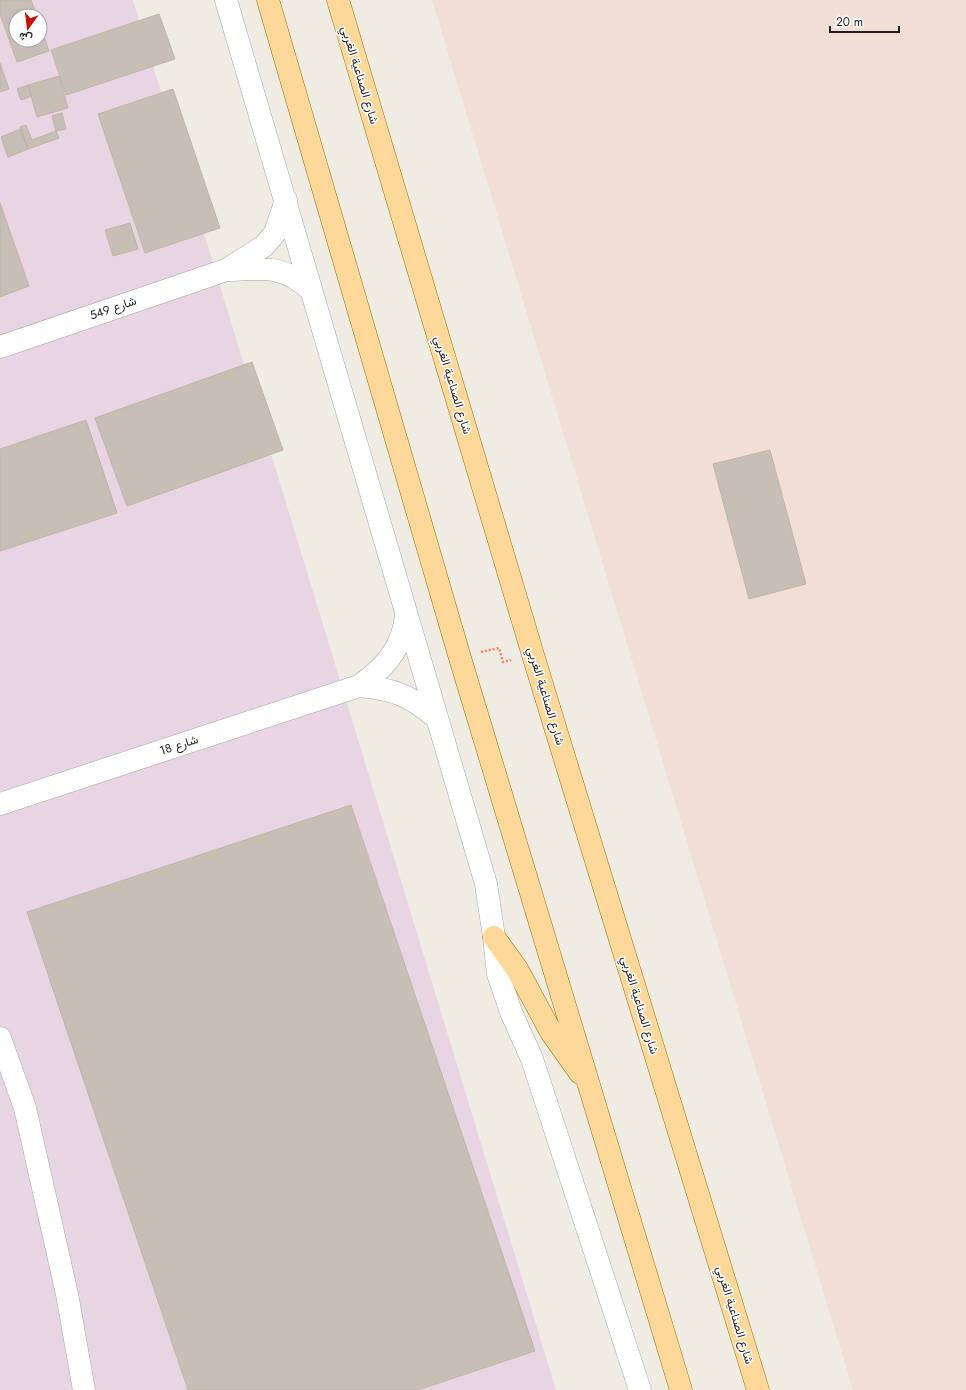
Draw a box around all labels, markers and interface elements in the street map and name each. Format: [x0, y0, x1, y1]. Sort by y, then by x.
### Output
north arrow [8, 8, 48, 48]
scale bar [830, 8, 899, 34]
text: 20 m [836, 13, 863, 31]
street label: شارع الصناعية الغربي [336, 24, 383, 127]
text: ش [17, 28, 34, 47]
street label: شارع 549 [87, 292, 139, 324]
street label: شارع الصناعية الغربي [429, 334, 476, 437]
street label: شارع الصناعية الغربي [522, 645, 569, 748]
street label: شارع 18 [157, 730, 201, 760]
street label: شارع الصناعية الغربي [616, 954, 663, 1057]
street label: شارع الصناعية الغربي [711, 1264, 758, 1367]

